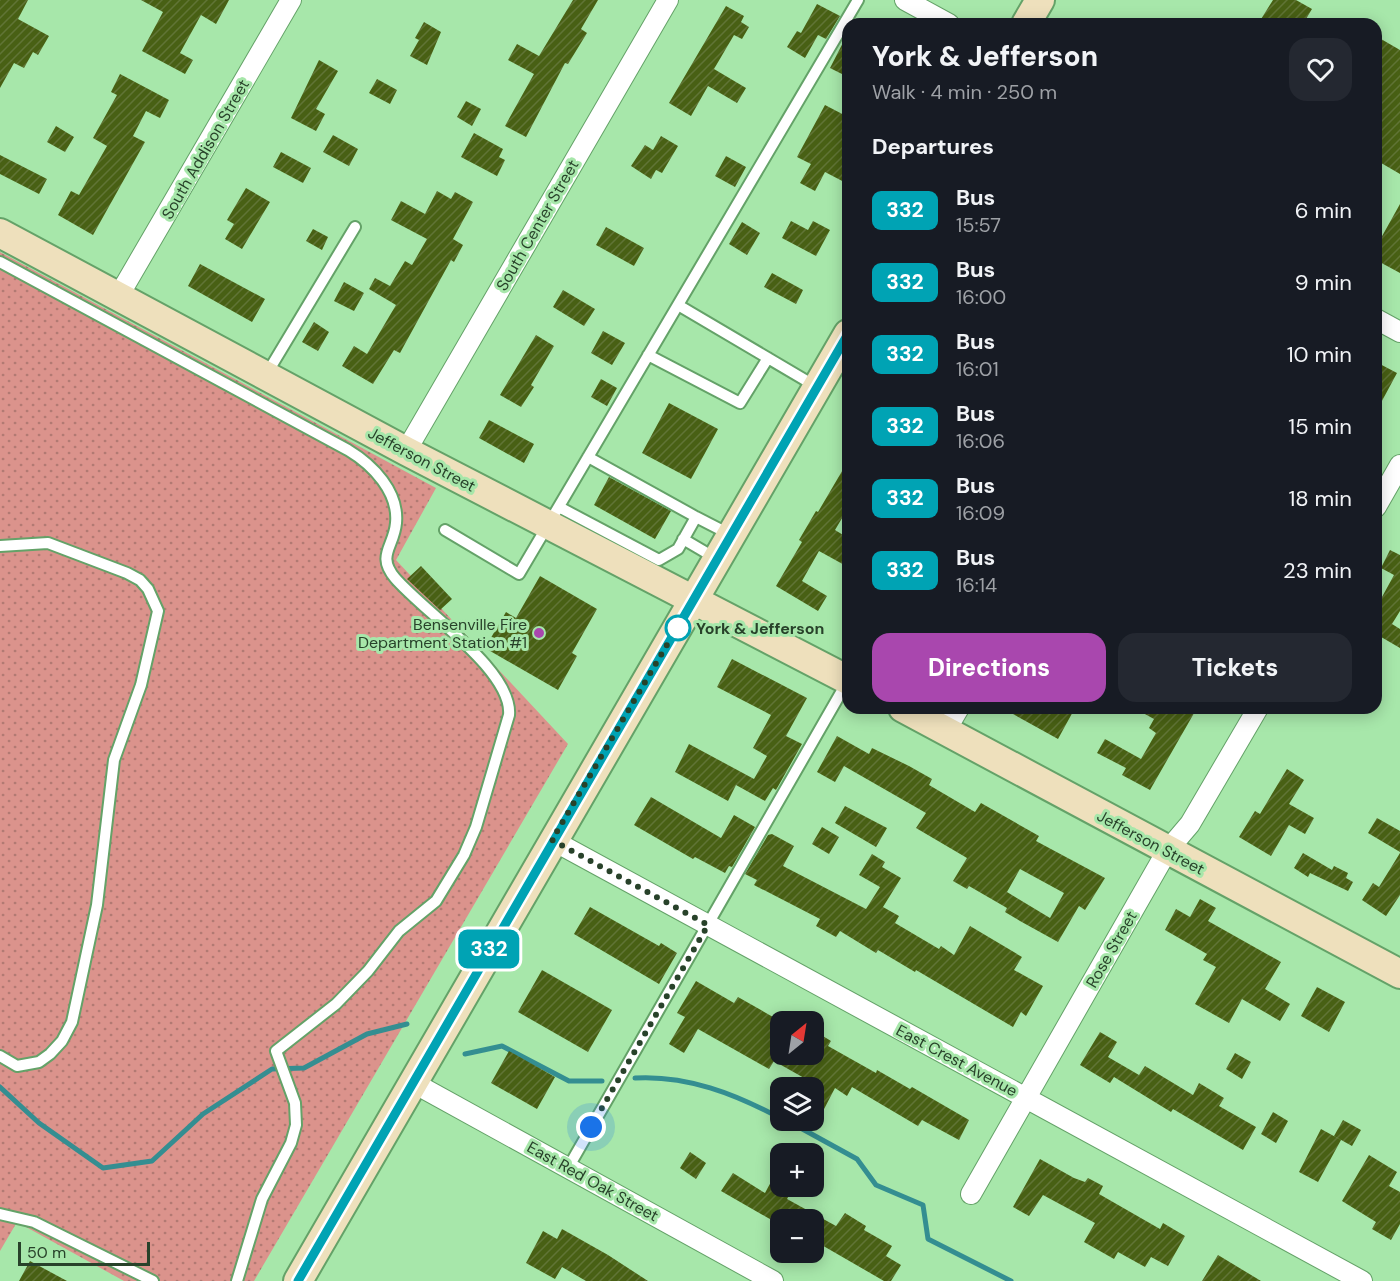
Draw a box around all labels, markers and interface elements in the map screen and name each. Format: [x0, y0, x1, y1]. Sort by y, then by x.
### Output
text: York & Jefferson [872, 38, 1098, 75]
button: heart [1289, 38, 1352, 101]
street label: South Addison Street [157, 76, 254, 223]
text: Walk · 4 min · 250 m [872, 79, 1057, 105]
text: Departures [872, 132, 994, 161]
street label: South Center Street [491, 156, 584, 295]
text: Bus [956, 183, 995, 212]
text: 332 [886, 196, 924, 224]
text: 6 min [1295, 196, 1352, 225]
text: 15:57 [956, 212, 1001, 238]
text: Bus [956, 255, 995, 284]
text: 332 [886, 268, 924, 296]
text: 9 min [1295, 268, 1352, 297]
text: 16:00 [956, 284, 1006, 310]
text: Bus [956, 327, 995, 356]
text: 332 [886, 340, 924, 368]
text: 10 min [1287, 340, 1352, 369]
text: 16:01 [956, 356, 999, 382]
text: Bus [956, 399, 995, 428]
text: 332 [886, 412, 924, 440]
text: 15 min [1288, 412, 1352, 441]
street label: Jefferson Street [364, 422, 479, 497]
text: 16:06 [956, 428, 1005, 454]
text: Bus [956, 471, 995, 500]
text: 332 [886, 484, 924, 512]
text: 18 min [1288, 484, 1352, 513]
text: 16:09 [956, 500, 1005, 526]
text: Bus [956, 543, 995, 572]
text: 332 [886, 556, 924, 584]
text: 23 min [1283, 556, 1352, 585]
text: 16:14 [956, 572, 997, 598]
place label: Bensenville Fire Department Station #1 [358, 614, 527, 653]
marker: York & Jefferson [665, 615, 691, 641]
place label: York & Jefferson [696, 618, 824, 639]
marker: Bensenville Fire Department Station #1 [532, 626, 546, 640]
button: Directions [872, 633, 1106, 702]
button: Tickets [1118, 633, 1352, 702]
street label: Jefferson Street [1093, 805, 1208, 880]
street label: Rose Street [1081, 907, 1142, 991]
line badge: 332 [454, 930, 524, 968]
text: 332 [470, 935, 508, 963]
north arrow [770, 1011, 824, 1065]
map controls [770, 1011, 824, 1263]
street label: East Crest Avenue [892, 1020, 1021, 1101]
button: layers [770, 1077, 824, 1131]
your location [576, 1112, 606, 1142]
street label: East Red Oak Street [523, 1137, 662, 1226]
button: + [770, 1143, 824, 1197]
button: − [770, 1209, 824, 1263]
scale bar [18, 1239, 150, 1266]
text: 50 m [27, 1242, 66, 1263]

